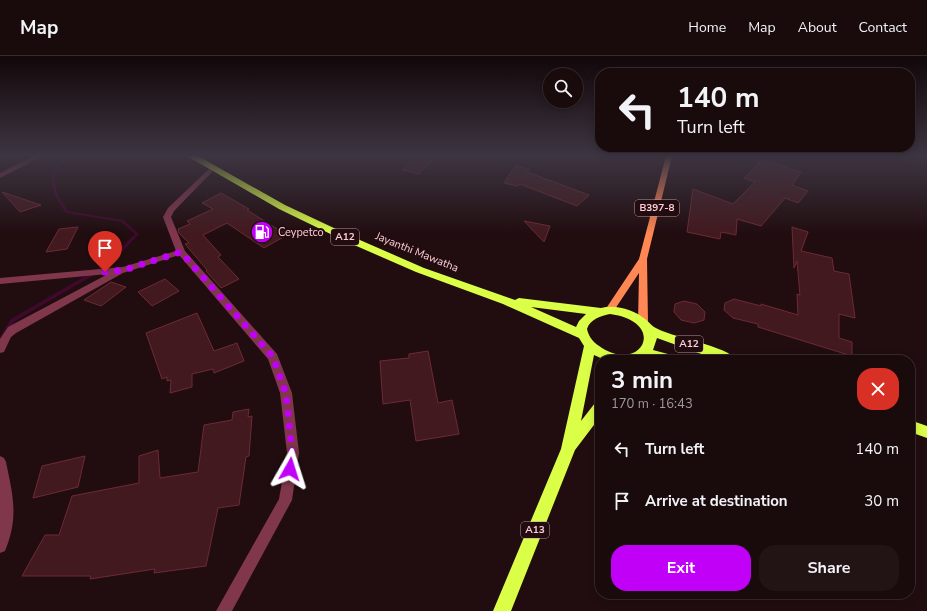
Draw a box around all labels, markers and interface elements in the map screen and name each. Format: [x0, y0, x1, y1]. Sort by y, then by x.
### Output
text: Map [20, 15, 58, 41]
text: Home [688, 18, 726, 37]
text: Map [748, 18, 776, 37]
text: About [798, 18, 837, 37]
text: Contact [859, 18, 907, 37]
map controls [543, 68, 583, 108]
button: search [543, 68, 583, 108]
text: 140 m [677, 79, 760, 117]
icon: left [611, 84, 663, 136]
text: Turn left [677, 115, 745, 139]
road number: B397-8 [635, 200, 679, 216]
fuel station icon: Ceypetco [249, 219, 275, 245]
place label: Ceypetco [278, 225, 324, 240]
street label: Jayanthi Mawatha [372, 228, 461, 276]
road number: A12 [331, 229, 359, 245]
pin [88, 231, 122, 272]
icon: arrive [94, 237, 116, 259]
road number: A12 [675, 336, 703, 352]
text: 3 min [611, 364, 673, 396]
button: close [857, 368, 899, 410]
text: 170 m · 16:43 [611, 395, 693, 413]
icon: left [611, 438, 633, 460]
text: Turn left [645, 439, 704, 459]
text: 140 m [855, 439, 899, 459]
position arrow [269, 448, 311, 490]
icon: arrive [611, 490, 633, 512]
text: Arrive at destination [645, 491, 788, 511]
text: 30 m [864, 491, 899, 511]
road number: A13 [521, 522, 549, 538]
button: Exit [611, 545, 751, 591]
button: Share [759, 545, 899, 591]

